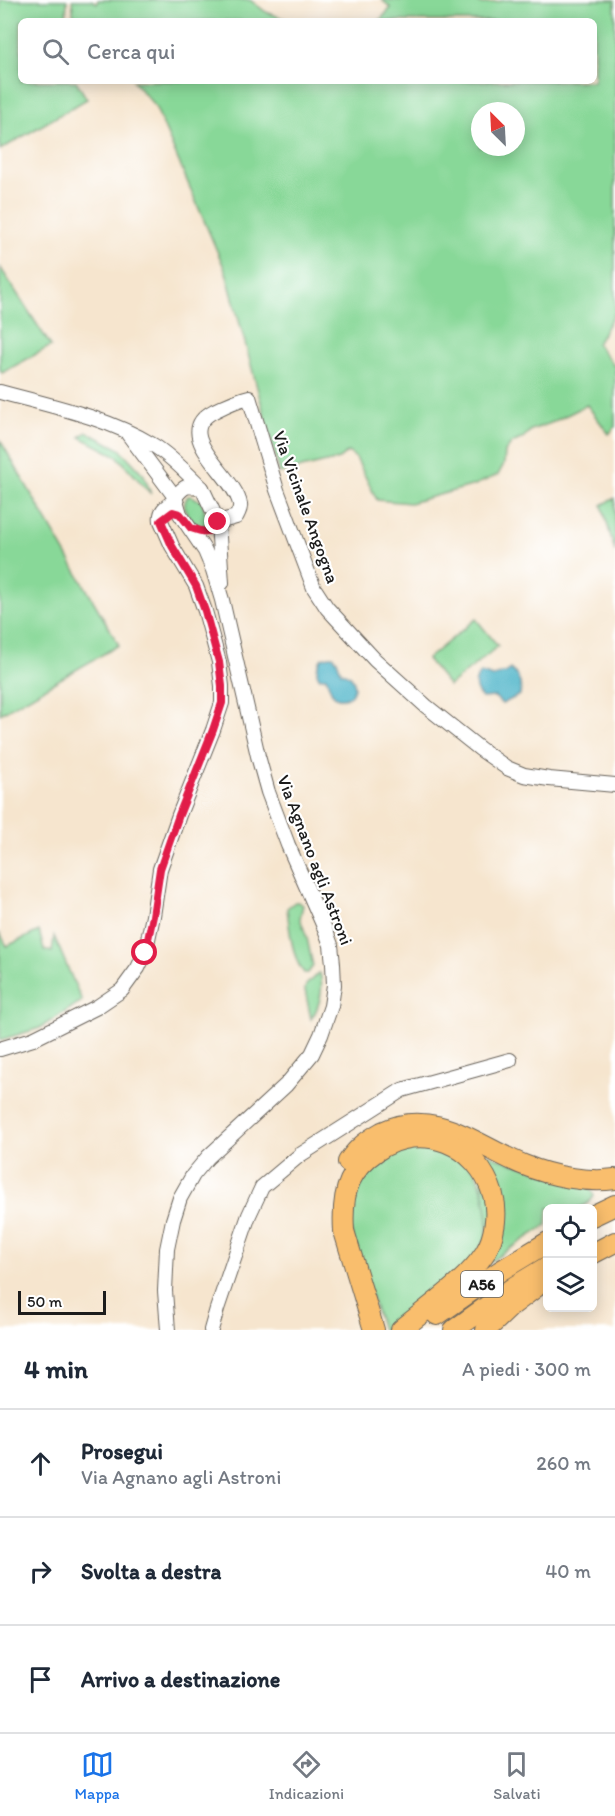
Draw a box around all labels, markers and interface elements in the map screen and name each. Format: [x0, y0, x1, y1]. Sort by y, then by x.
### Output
search box [18, 18, 597, 84]
icon: search [39, 35, 72, 68]
text: Cerca qui [87, 38, 175, 65]
north arrow [471, 102, 525, 156]
street label: Via Vicinale Angogna [268, 428, 344, 587]
route end [204, 508, 230, 534]
street label: Via Agnano agli Astroni [272, 772, 358, 948]
route start [131, 939, 157, 965]
map controls [543, 1204, 597, 1312]
button: locate [543, 1204, 597, 1258]
button: layers [543, 1258, 597, 1312]
road number: A56 [461, 1271, 503, 1297]
scale bar [18, 1288, 106, 1316]
text: 50 m [27, 1292, 62, 1311]
text: 4 min [24, 1353, 88, 1385]
text: A piedi · 300 m [462, 1357, 591, 1381]
text: Prosegui [81, 1438, 163, 1465]
icon: ahead [24, 1447, 57, 1480]
text: 260 m [536, 1451, 591, 1475]
text: Via Agnano agli Astroni [81, 1465, 281, 1489]
icon: right [24, 1555, 57, 1588]
text: Svolta a destra [81, 1558, 221, 1585]
text: 40 m [545, 1559, 591, 1583]
icon: arrive [24, 1663, 57, 1696]
text: Arrivo a destinazione [81, 1666, 280, 1693]
tab: Mappa [75, 1748, 120, 1803]
tab: Indicazioni [269, 1748, 344, 1803]
tab: Salvati [493, 1748, 540, 1803]

